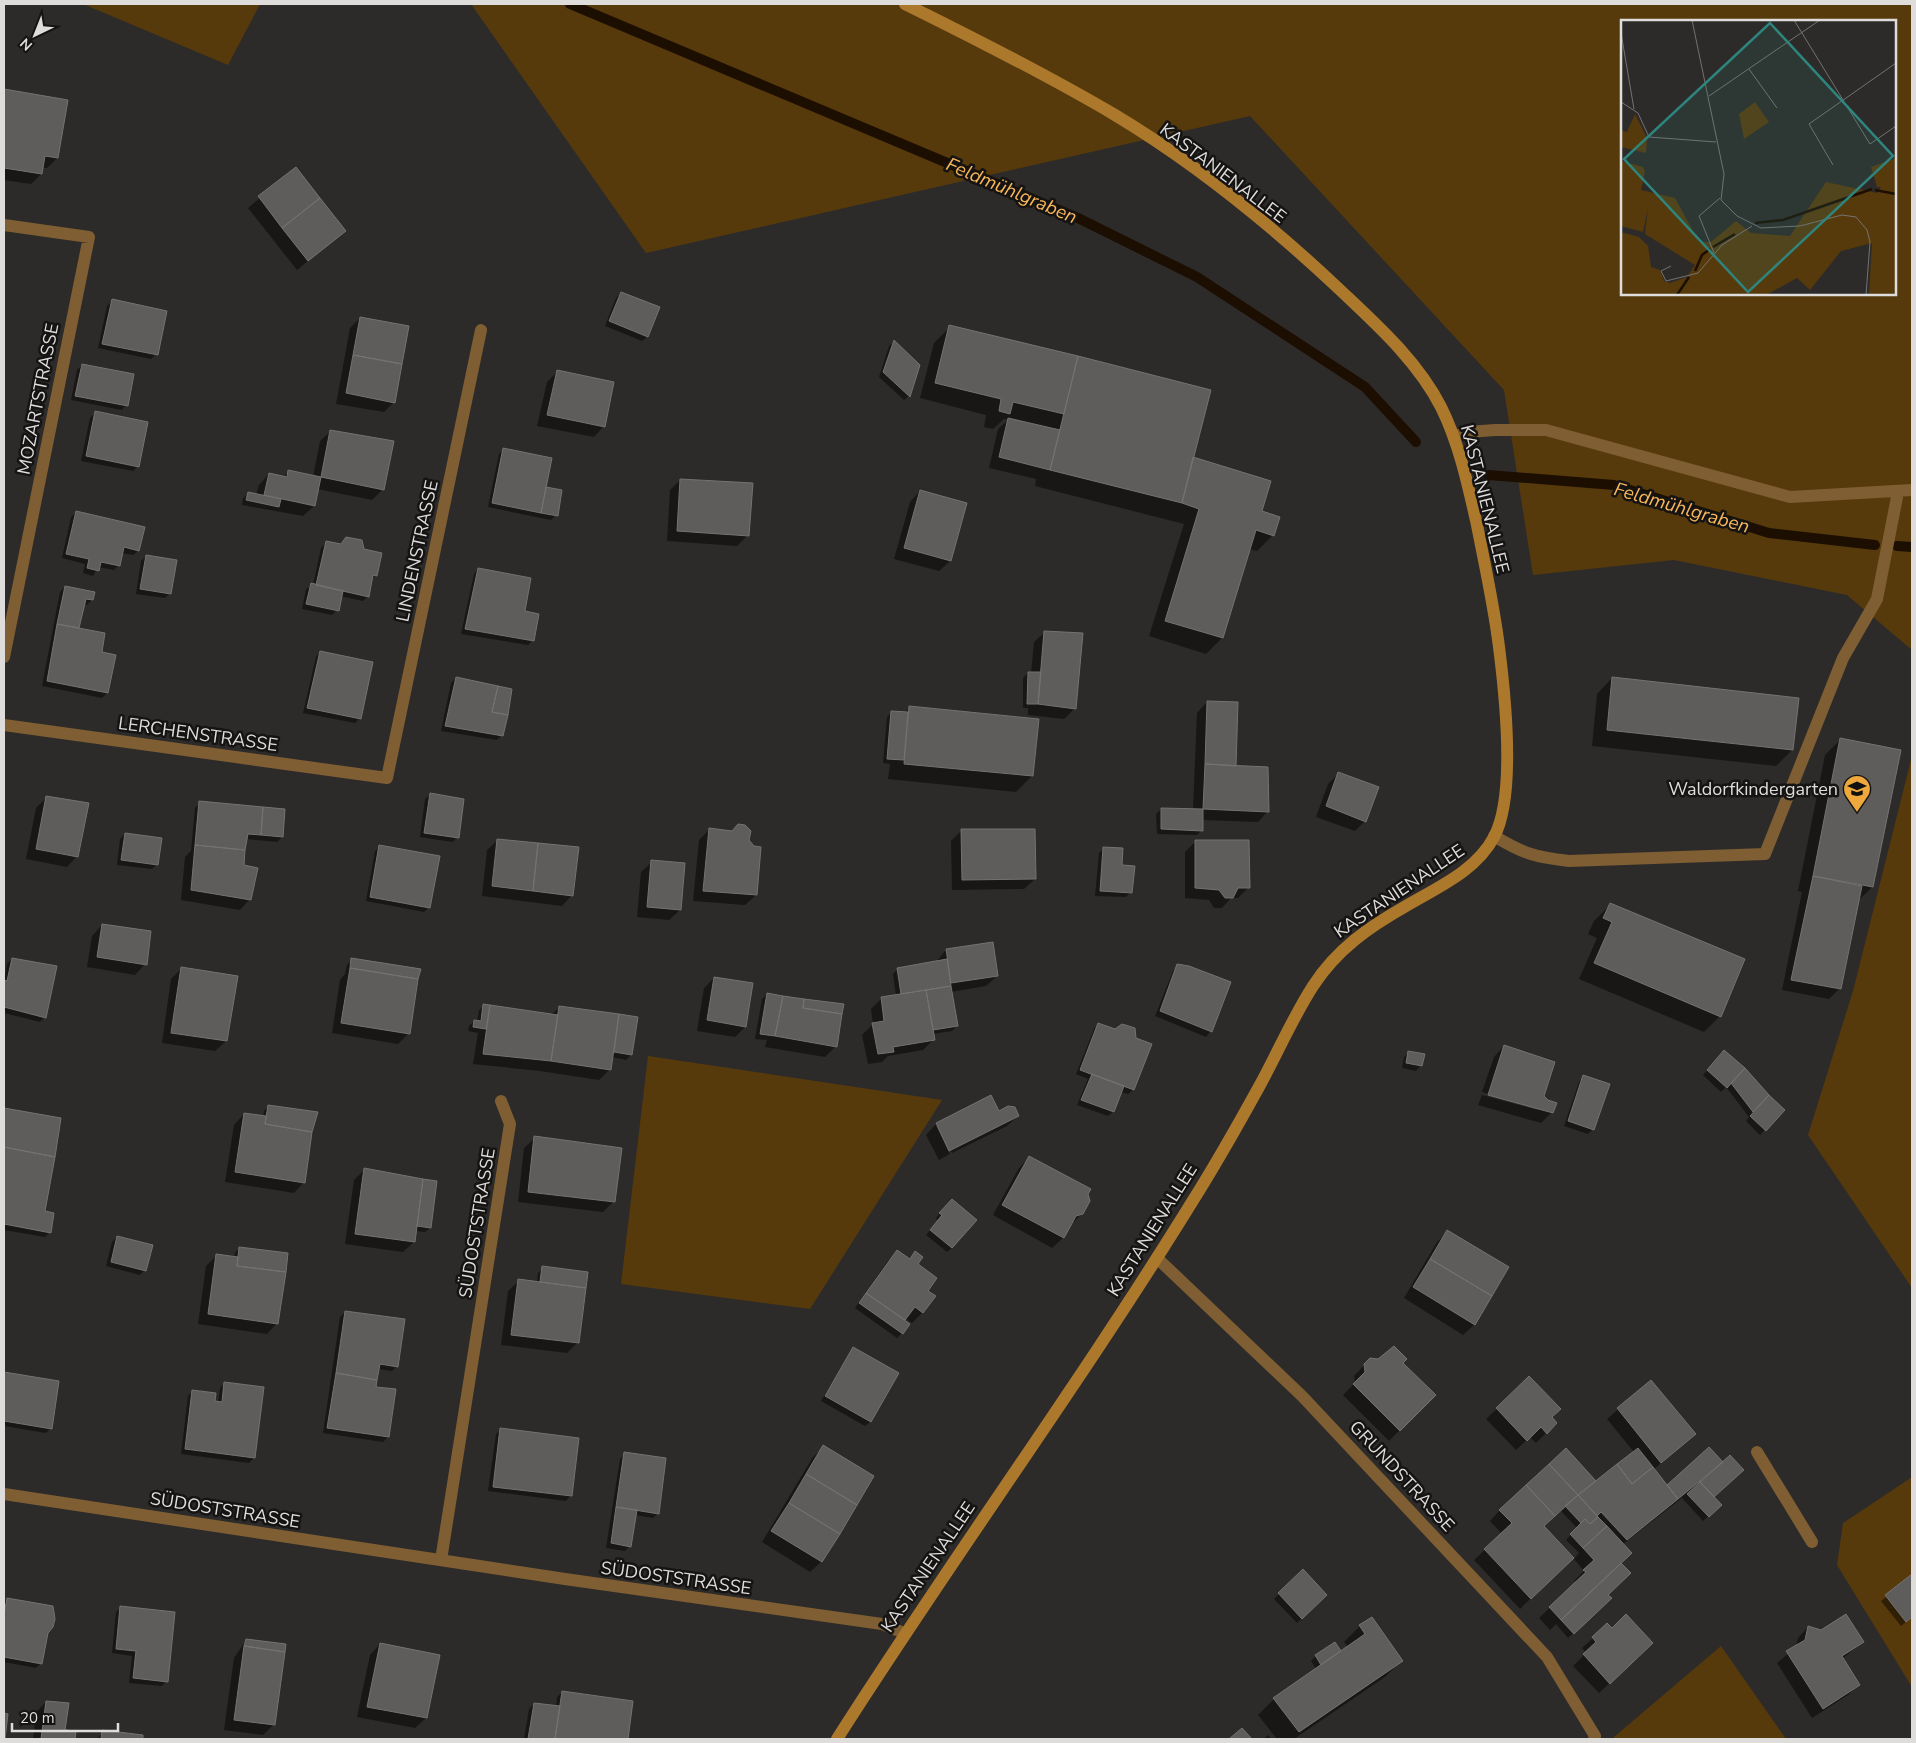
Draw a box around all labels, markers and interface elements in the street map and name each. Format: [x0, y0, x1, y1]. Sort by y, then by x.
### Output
north arrow [10, 10, 60, 60]
inset map [1621, 20, 1896, 295]
text: N [16, 34, 37, 55]
street label: KASTANIENALLEE [1155, 118, 1291, 228]
water label: Feldmühlgraben [942, 152, 1081, 230]
street label: MOZARTSTRASSE [12, 321, 64, 477]
street label: KASTANIENALLEE [1455, 422, 1515, 576]
water label: Feldmühlgraben [1611, 476, 1753, 540]
street label: LINDENSTRASSE [390, 478, 444, 624]
street label: LERCHENSTRASSE [117, 711, 279, 757]
school or university icon: Waldorfkindergarten [1842, 774, 1872, 813]
place label: Waldorfkindergarten [1668, 777, 1838, 801]
street label: KASTANIENALLEE [1329, 838, 1469, 944]
street label: SÜDOSTSTRASSE [453, 1146, 501, 1300]
street label: KASTANIENALLEE [1101, 1159, 1203, 1301]
street label: GRUNDSTRASSE [1344, 1415, 1460, 1537]
street label: SÜDOSTSTRASSE [148, 1486, 302, 1534]
street label: KASTANIENALLEE [875, 1497, 981, 1637]
street label: SÜDOSTSTRASSE [599, 1556, 753, 1600]
scale bar [12, 1700, 119, 1732]
text: 20 m [20, 1708, 55, 1728]

